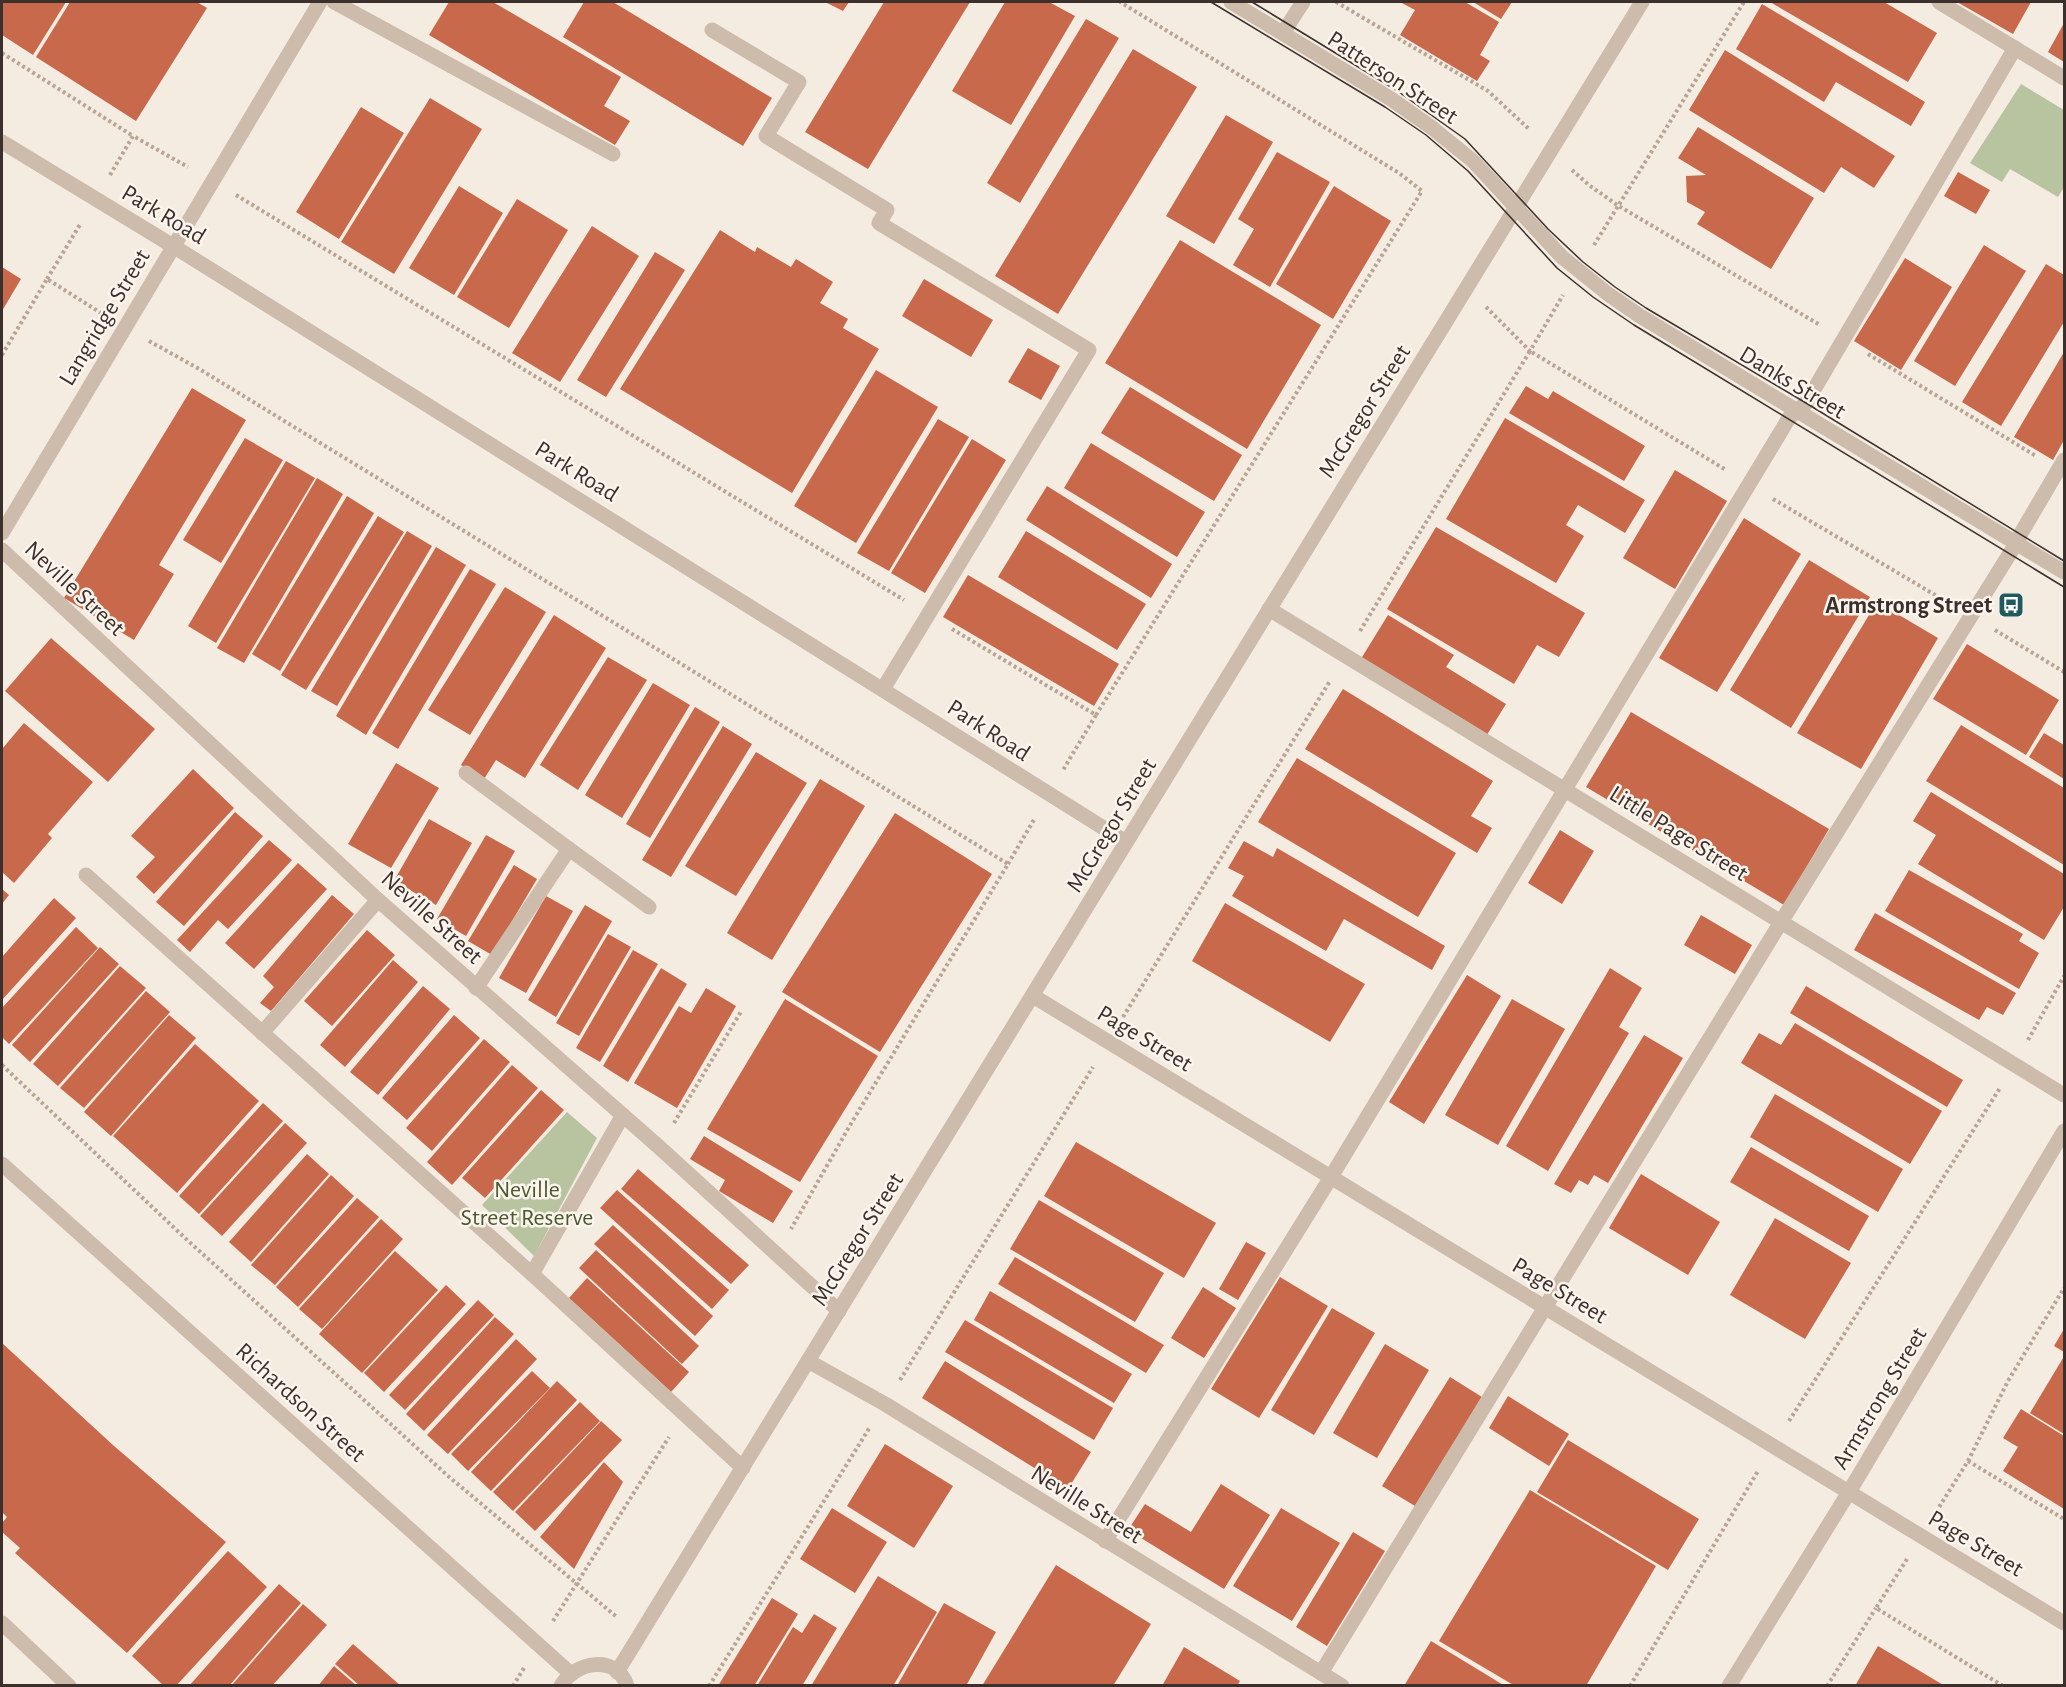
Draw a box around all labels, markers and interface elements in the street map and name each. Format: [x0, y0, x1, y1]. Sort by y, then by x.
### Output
street label: Patterson Street [1323, 27, 1462, 129]
street label: Park Road [117, 181, 210, 249]
street label: Langridge Street [55, 245, 155, 390]
street label: McGregor Street [1315, 341, 1415, 482]
street label: Danks Street [1735, 342, 1850, 424]
street label: Park Road [531, 437, 622, 507]
street label: Neville Street [20, 537, 129, 641]
bus stop icon: Armstrong Street [1996, 590, 2026, 620]
place label: Armstrong Street [1825, 594, 1992, 618]
street label: Park Road [943, 695, 1034, 766]
street label: McGregor Street [1063, 754, 1161, 897]
street label: Little Page Street [1605, 782, 1752, 886]
street label: Neville Street [376, 867, 487, 969]
street label: Page Street [1093, 1001, 1196, 1077]
street label: McGregor Street [808, 1169, 908, 1310]
park label: Neville Street Reserve [461, 1178, 593, 1230]
street label: Page Street [1508, 1253, 1611, 1329]
street label: Armstrong Street [1828, 1323, 1932, 1474]
street label: Richardson Street [231, 1339, 370, 1467]
street label: Neville Street [1027, 1461, 1147, 1549]
street label: Page Street [1924, 1506, 2027, 1582]

